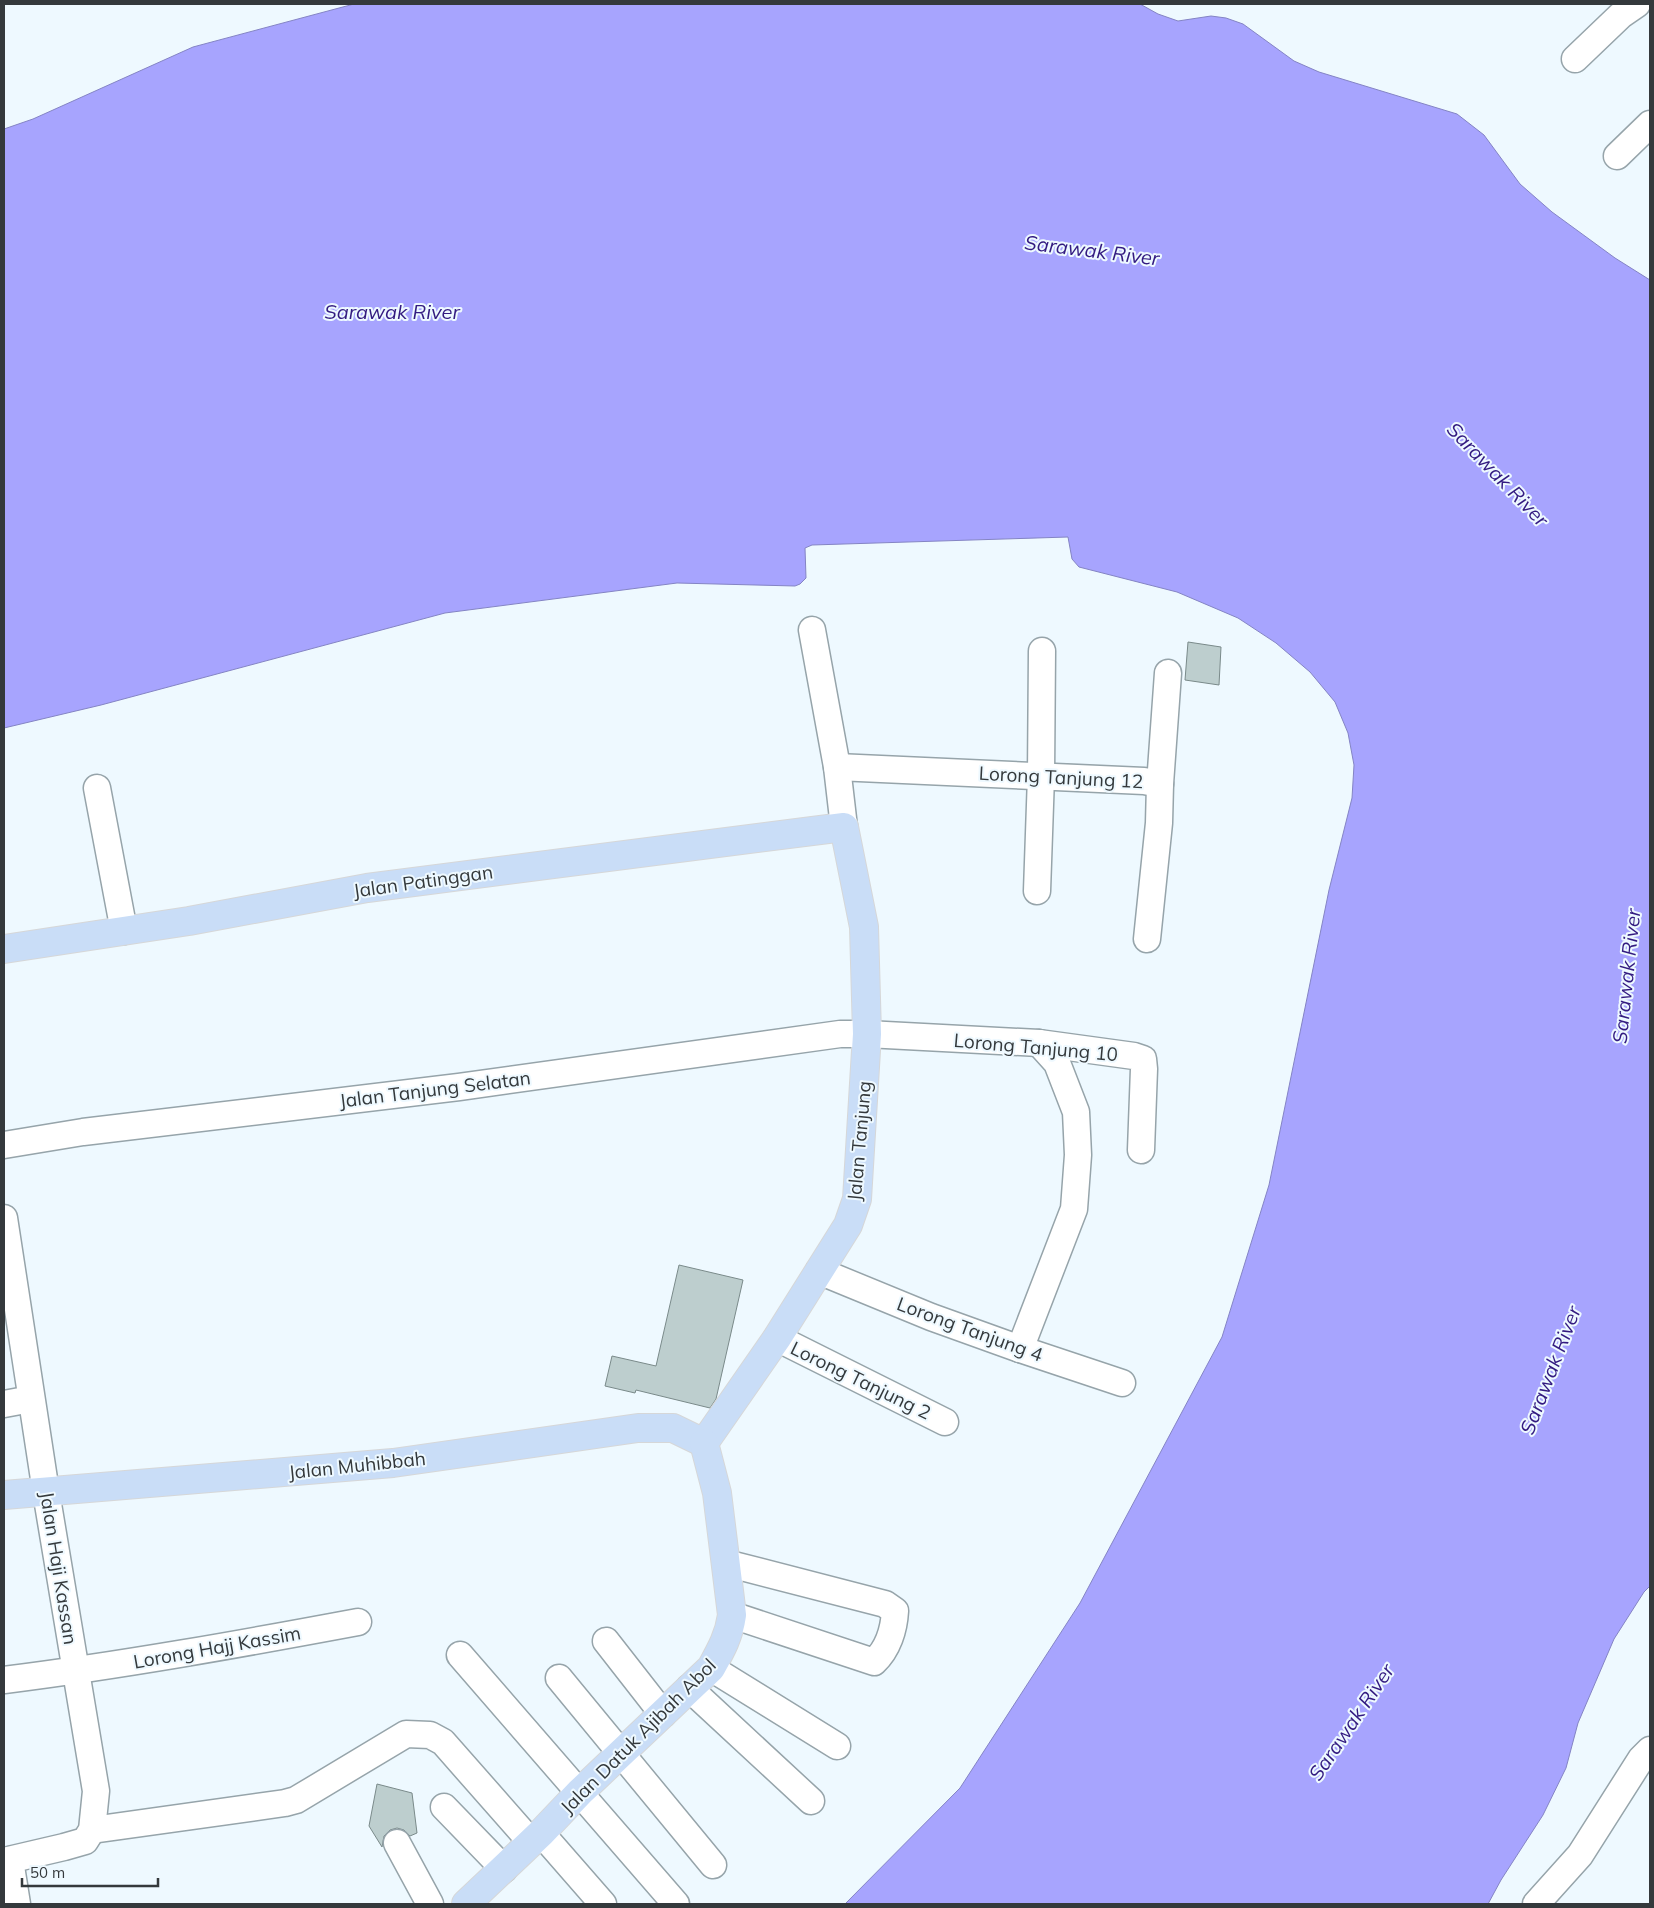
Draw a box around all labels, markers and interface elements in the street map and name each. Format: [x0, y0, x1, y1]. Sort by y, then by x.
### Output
water label: Sarawak River [1023, 229, 1161, 271]
water label: Sarawak River [324, 299, 460, 324]
water label: Sarawak River [1442, 417, 1555, 532]
street label: Lorong Tanjung 12 [978, 761, 1144, 793]
street label: Jalan Patinggan [352, 859, 494, 903]
water label: Sarawak River [1606, 907, 1646, 1045]
street label: Lorong Tanjung 10 [953, 1028, 1119, 1066]
street label: Jalan Tanjung Selatan [338, 1065, 532, 1113]
street label: Jalan Tanjung [842, 1080, 876, 1202]
street label: Lorong Tanjung 4 [894, 1292, 1046, 1366]
water label: Sarawak River [1514, 1302, 1586, 1438]
street label: Lorong Tanjung 2 [787, 1336, 935, 1424]
street label: Jalan Muhibbah [287, 1446, 427, 1484]
street label: Jalan Haji Kassan [35, 1490, 83, 1646]
street label: Lorong Hajj Kassim [131, 1620, 303, 1674]
street label: Jalan Datuk Ajibah Abol [555, 1653, 721, 1819]
water label: Sarawak River [1303, 1658, 1400, 1785]
scale bar [22, 1856, 159, 1888]
text: 50 m [30, 1863, 65, 1882]

